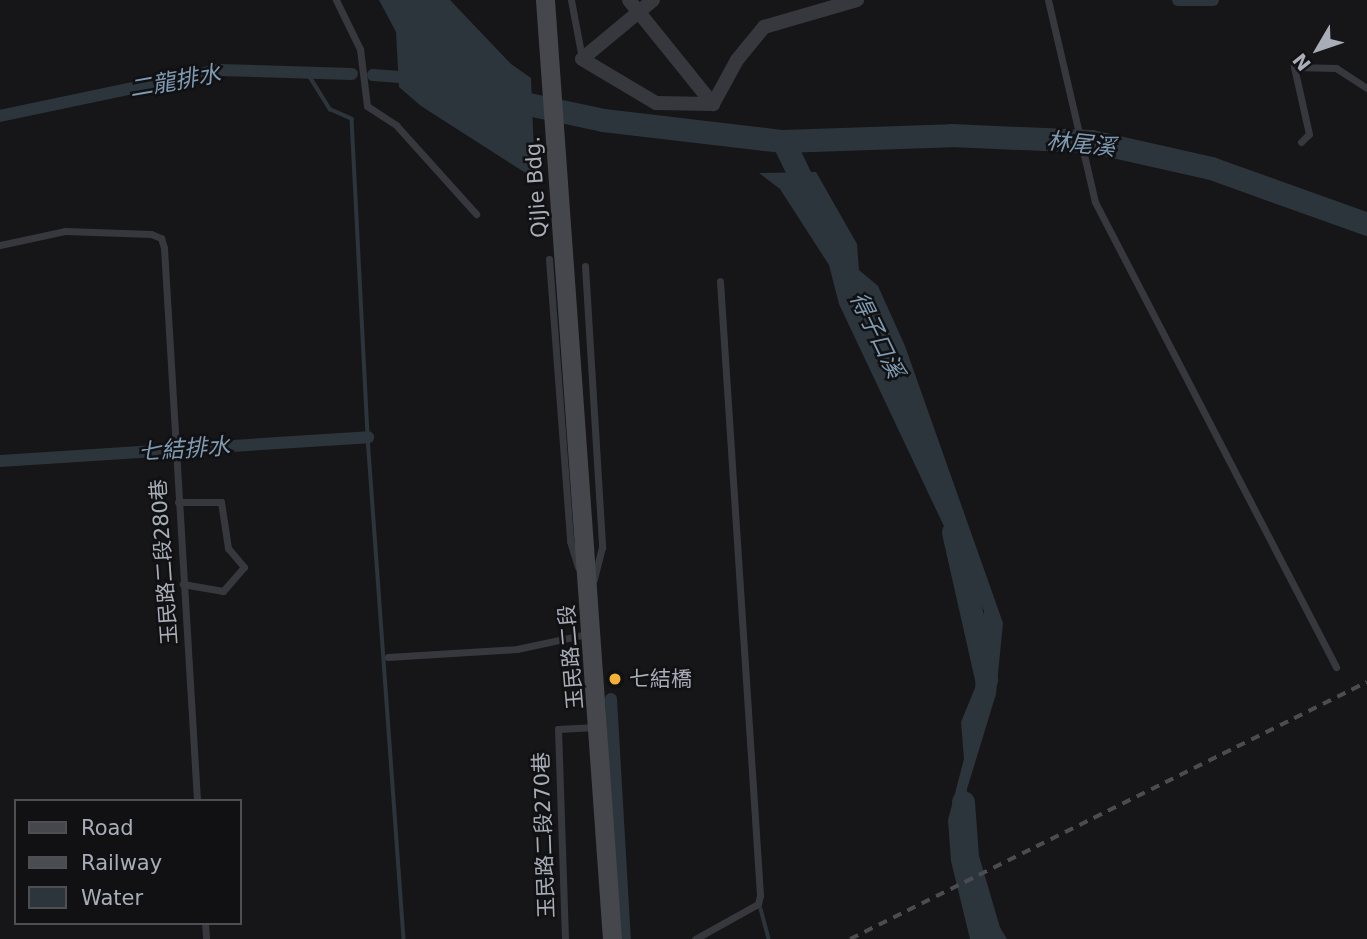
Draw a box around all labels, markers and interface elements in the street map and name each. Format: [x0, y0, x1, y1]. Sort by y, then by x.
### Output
north arrow [1283, 14, 1353, 84]
text: N [1288, 49, 1315, 75]
water label: 二龍排水 [127, 59, 223, 103]
water label: 林尾溪 [1045, 127, 1117, 161]
street label: QiJie Bdg. [520, 135, 552, 239]
water label: 得子口溪 [844, 288, 910, 382]
water label: 七結排水 [137, 432, 231, 466]
street label: 玉民路二段280巷 [146, 478, 182, 646]
street label: 玉民路二段 [554, 604, 588, 710]
place label: 七結橋 [629, 666, 692, 692]
marker: 七結橋 [607, 671, 623, 687]
street label: 玉民路二段270巷 [529, 752, 559, 918]
legend [14, 799, 242, 925]
text: Road [81, 816, 134, 840]
text: Railway [81, 851, 162, 875]
text: Water [81, 886, 143, 910]

